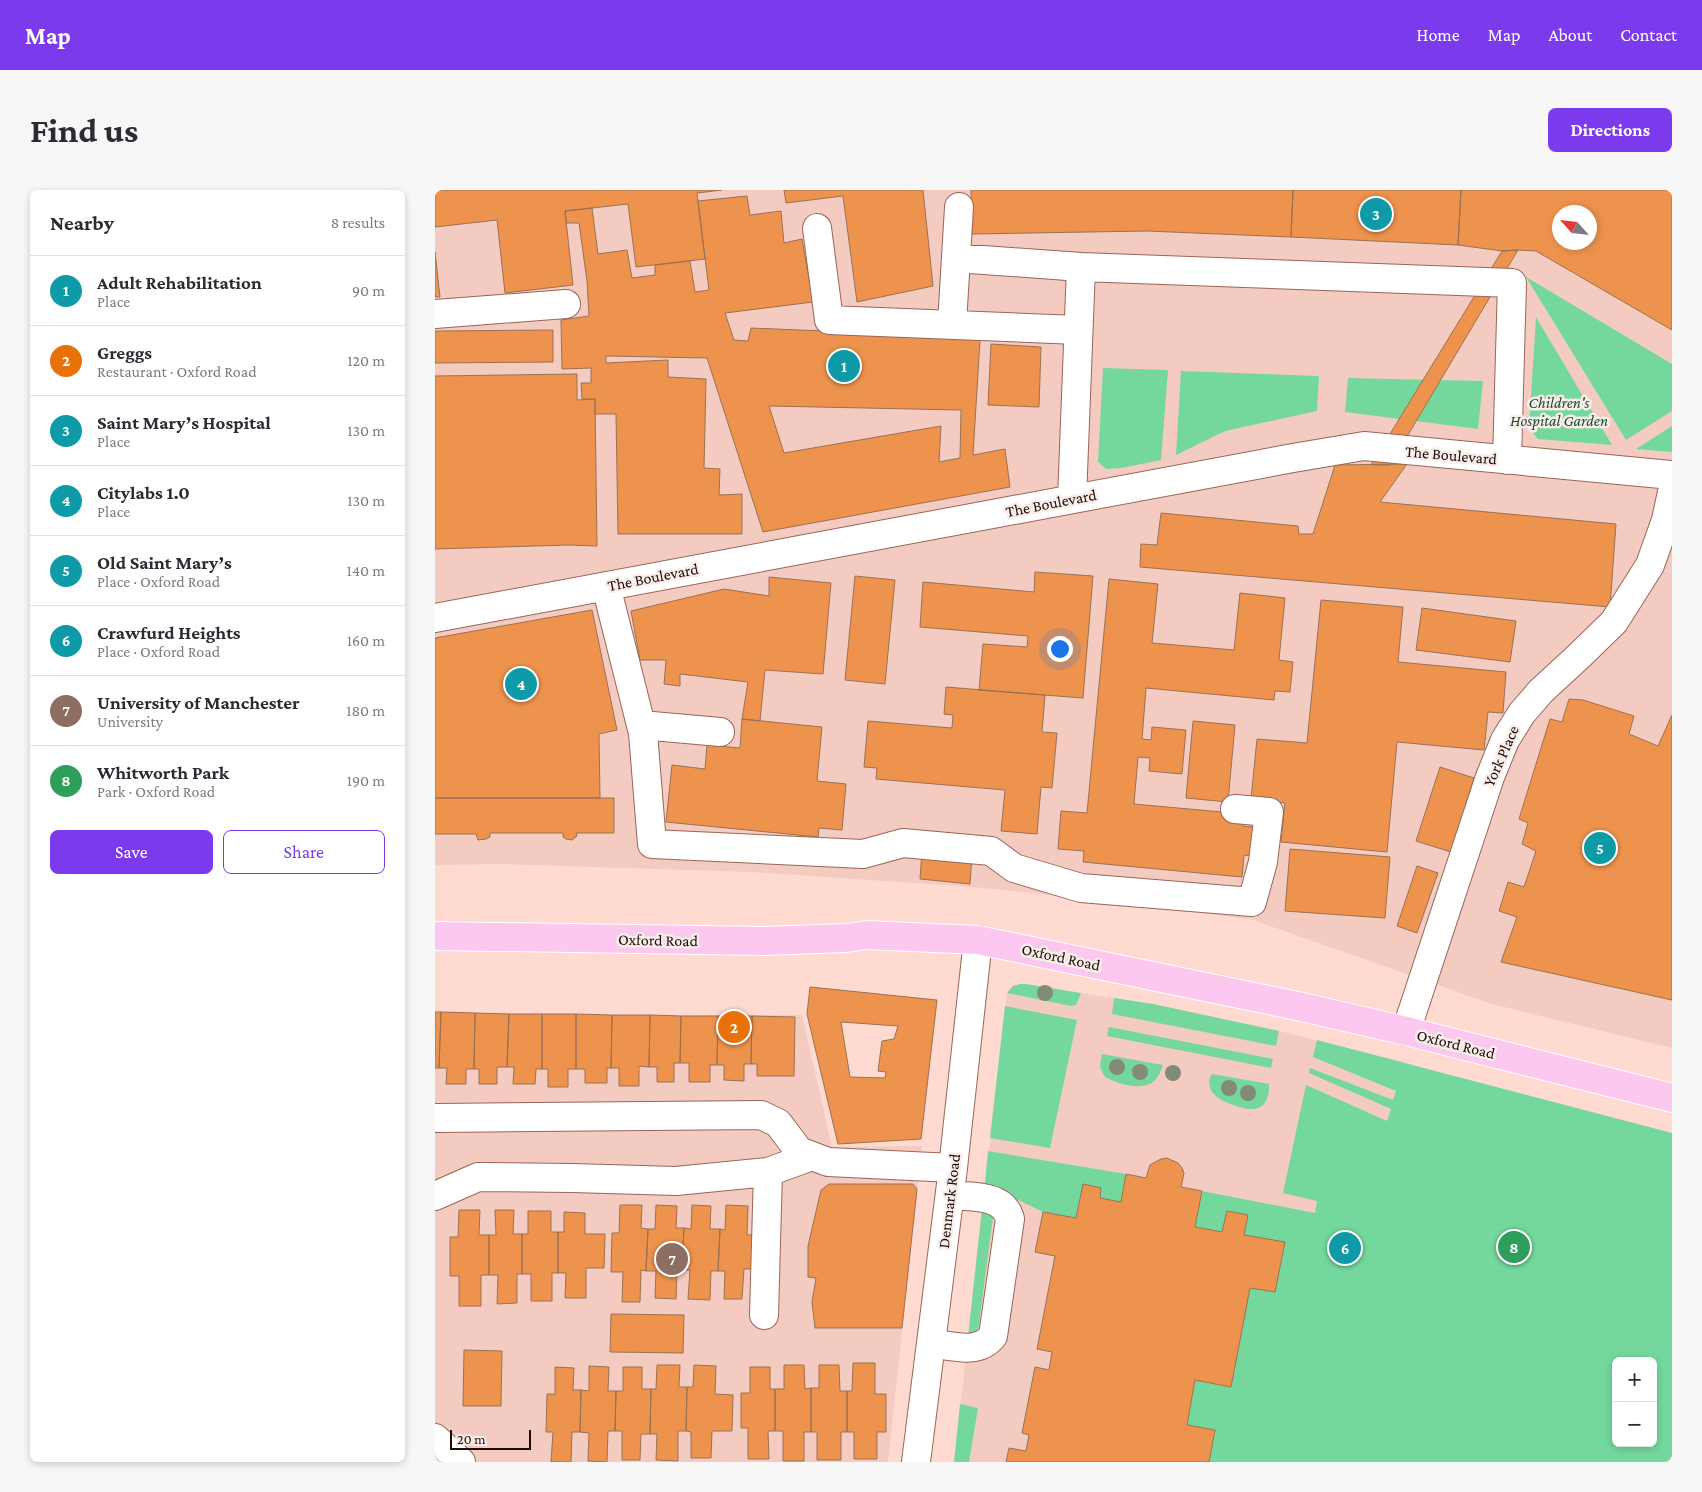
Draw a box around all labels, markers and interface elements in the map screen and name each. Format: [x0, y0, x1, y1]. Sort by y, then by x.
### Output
text: Map [25, 22, 71, 49]
text: Home [1417, 25, 1460, 45]
text: Map [1488, 25, 1520, 45]
text: About [1548, 25, 1592, 45]
text: Contact [1620, 25, 1677, 45]
button: Directions [1548, 108, 1672, 152]
text: Find us [30, 111, 138, 150]
pin: 3 [1360, 195, 1392, 233]
north arrow [1552, 205, 1597, 250]
text: Nearby [50, 211, 114, 235]
text: 8 results [331, 214, 385, 231]
text: Adult Rehabilitation [97, 272, 262, 293]
text: 1 [63, 282, 69, 299]
text: 90 m [352, 282, 385, 299]
text: Place [97, 293, 130, 310]
text: Greggs [97, 342, 152, 363]
pin: 1 [828, 347, 860, 385]
text: 2 [62, 352, 70, 369]
text: 120 m [347, 352, 385, 369]
text: Restaurant · Oxford Road [97, 363, 257, 380]
park label: Children's Hospital Garden [1510, 394, 1608, 430]
text: Saint Mary’s Hospital [97, 412, 271, 433]
text: 3 [62, 422, 70, 439]
text: 130 m [347, 422, 385, 439]
text: Place [97, 433, 130, 450]
street label: The Boulevard [1404, 443, 1498, 468]
text: Citylabs 1.0 [97, 482, 190, 503]
street label: The Boulevard [1004, 486, 1098, 520]
text: 4 [62, 492, 70, 509]
text: 130 m [347, 492, 385, 509]
text: Place [97, 503, 130, 520]
text: Old Saint Mary’s [97, 552, 232, 573]
street label: The Boulevard [606, 560, 700, 594]
text: 5 [62, 562, 70, 579]
text: 140 m [347, 562, 385, 579]
text: Place · Oxford Road [97, 573, 220, 590]
text: Crawfurd Heights [97, 622, 241, 643]
text: 6 [62, 632, 70, 649]
text: 160 m [347, 632, 385, 649]
your location [1047, 636, 1073, 662]
text: Place · Oxford Road [97, 643, 220, 660]
pin: 4 [505, 665, 537, 703]
text: University of Manchester [97, 692, 300, 713]
text: 7 [62, 702, 70, 719]
text: 180 m [346, 702, 385, 719]
text: University [97, 713, 163, 730]
street label: York Place [1480, 723, 1522, 789]
text: Whitworth Park [97, 762, 229, 783]
text: 8 [61, 772, 71, 789]
text: 190 m [347, 772, 385, 789]
text: Park · Oxford Road [97, 783, 215, 800]
pin: 5 [1584, 829, 1616, 867]
button: Save [50, 830, 213, 874]
button: Share [223, 830, 385, 874]
street label: Oxford Road [618, 931, 699, 949]
street label: Oxford Road [1020, 940, 1102, 974]
pin: 2 [718, 1008, 750, 1046]
street label: Oxford Road [1415, 1026, 1497, 1062]
street label: Denmark Road [935, 1152, 963, 1249]
pin: 8 [1498, 1228, 1530, 1266]
pin: 6 [1329, 1229, 1361, 1267]
pin: 7 [656, 1240, 688, 1278]
map controls [1612, 1357, 1657, 1447]
button: + [1612, 1357, 1657, 1402]
button: − [1612, 1402, 1657, 1447]
scale bar [450, 1427, 531, 1450]
text: 20 m [457, 1431, 485, 1447]

